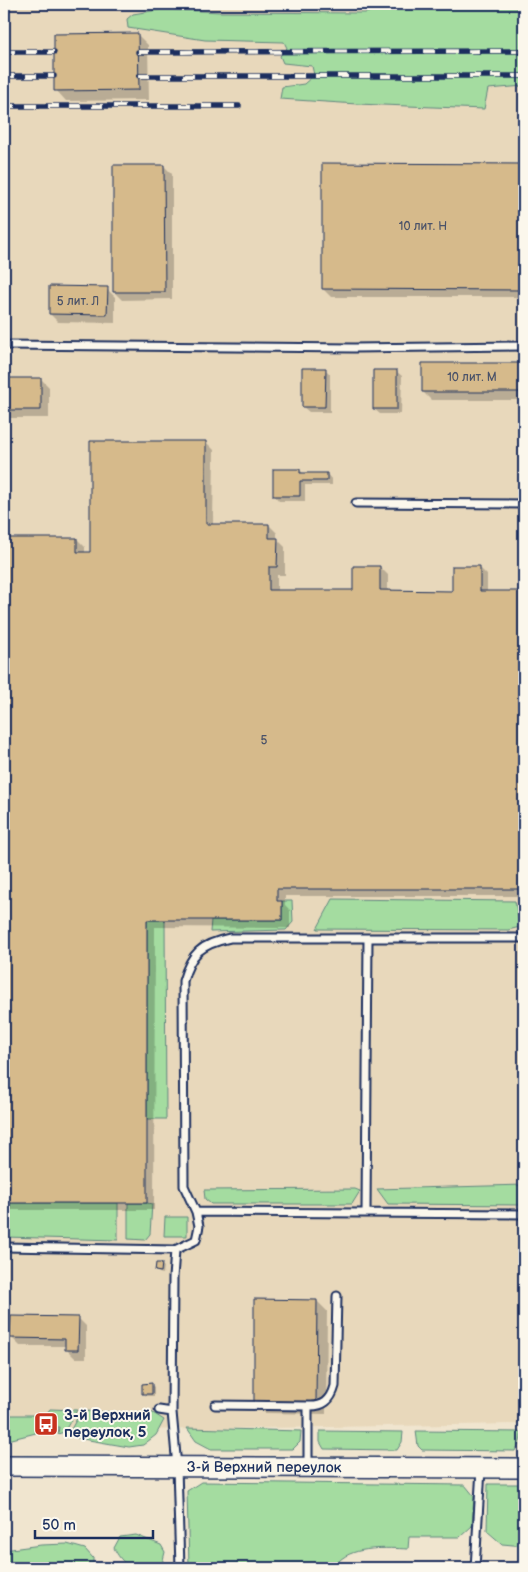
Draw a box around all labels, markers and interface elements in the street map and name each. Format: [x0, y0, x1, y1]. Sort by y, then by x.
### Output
house number: 10 лит. Н [399, 219, 447, 234]
house number: 5 лит. Л [57, 294, 99, 309]
house number: 10 лит. М [447, 370, 497, 385]
house number: 5 [261, 733, 268, 748]
place label: 3-й Верхний переулок, 5 [64, 1406, 151, 1442]
bus stop icon: 3-й Верхний переулок, 5 [33, 1411, 59, 1437]
street label: 3-й Верхний переулок [186, 1457, 342, 1477]
scale bar [35, 1507, 152, 1539]
text: 50 m [42, 1516, 76, 1535]

